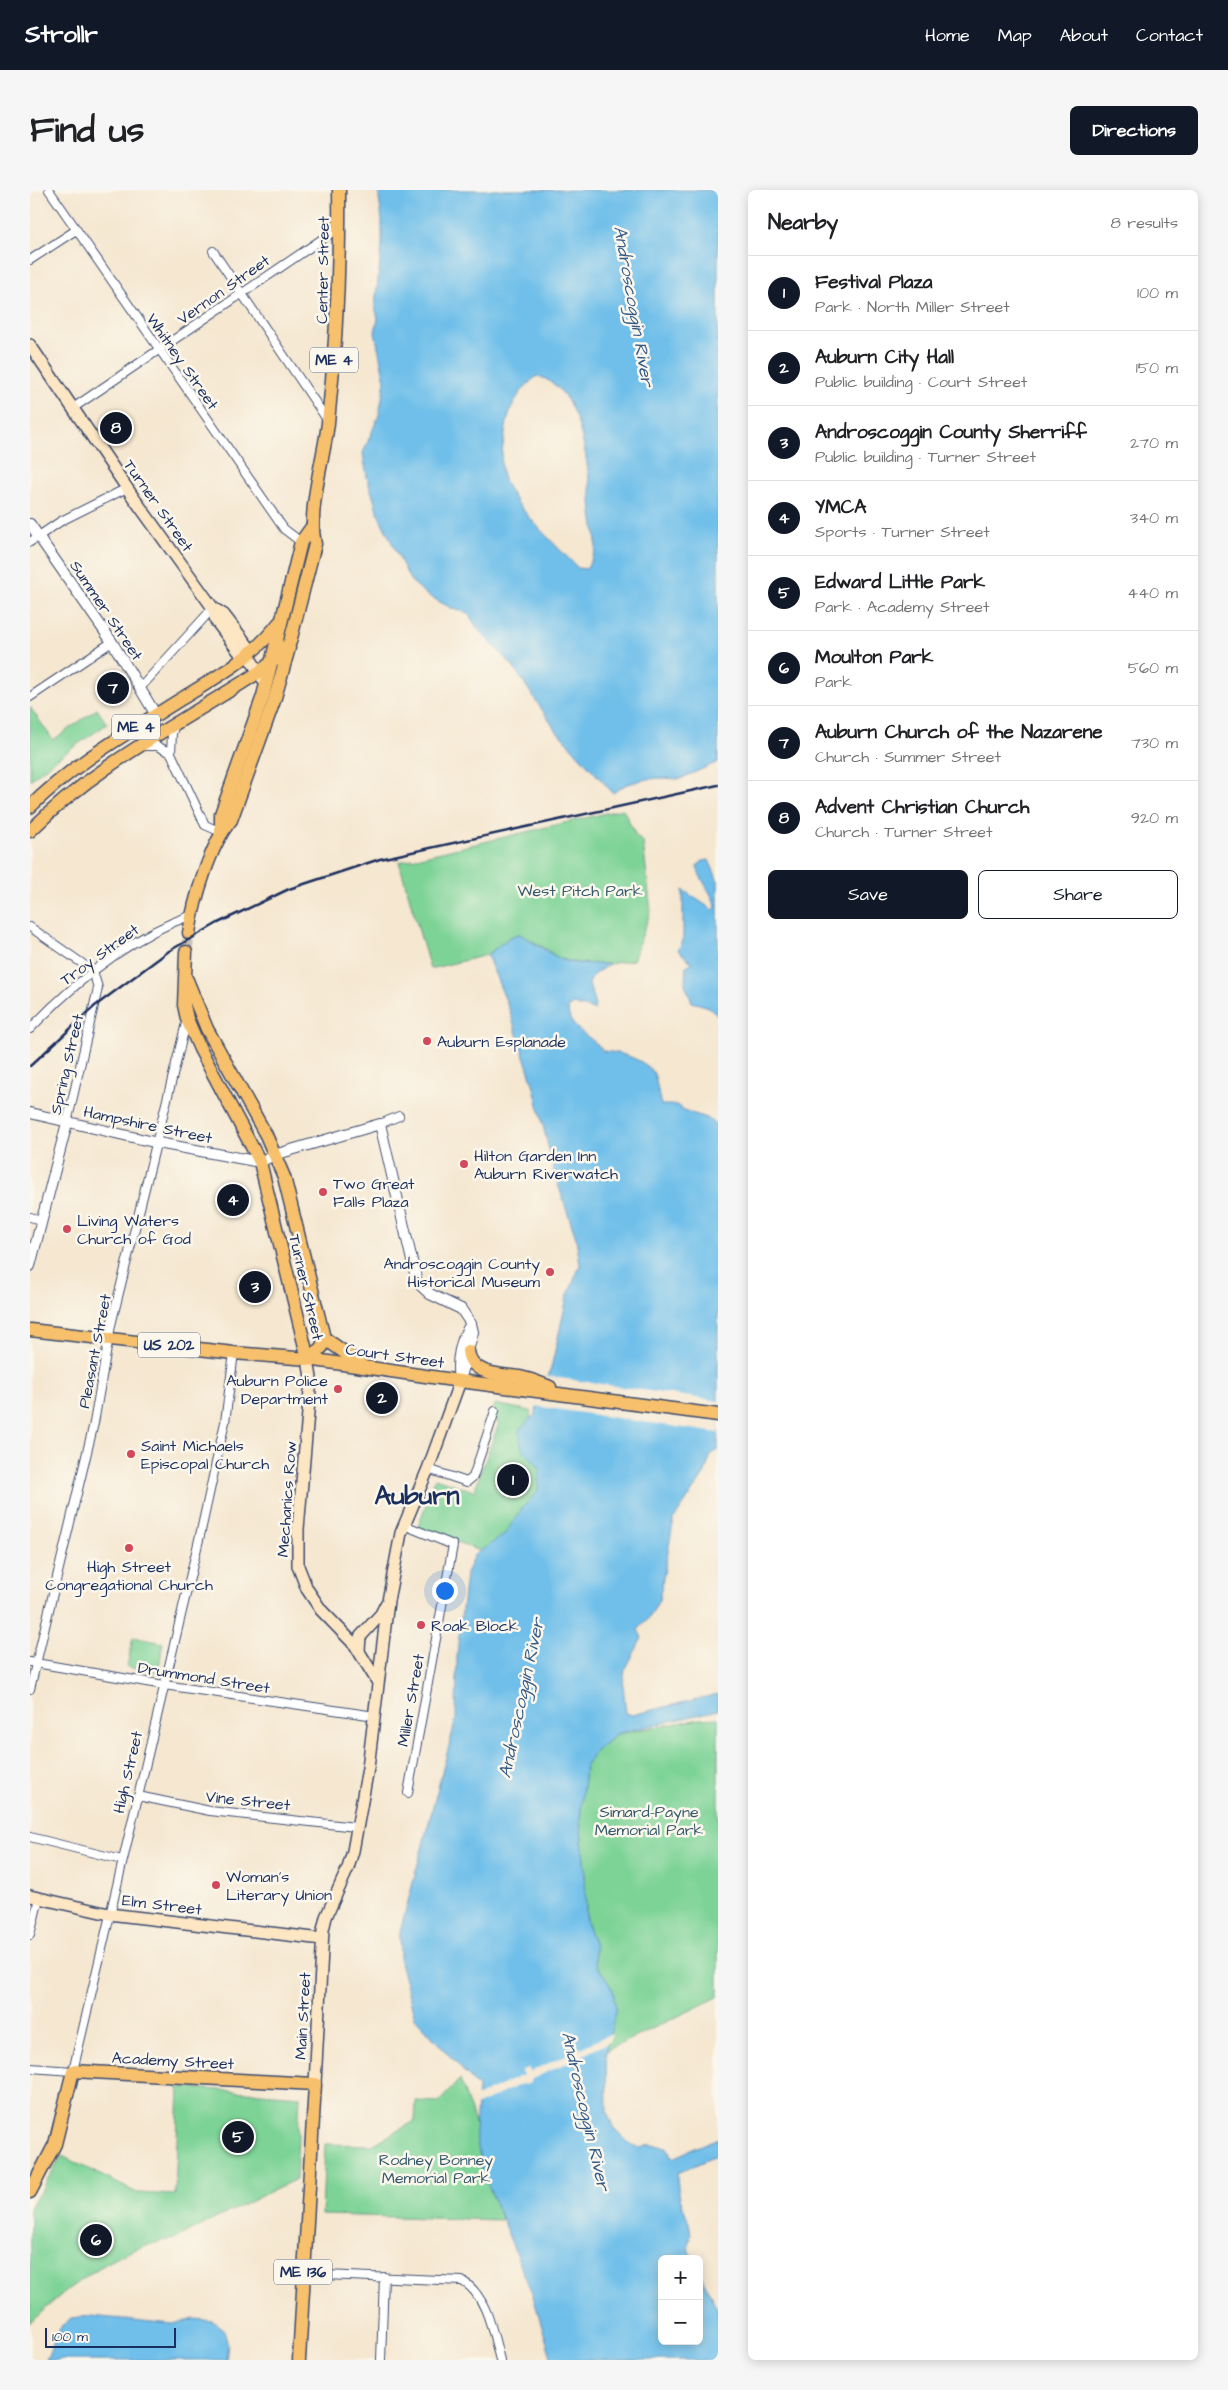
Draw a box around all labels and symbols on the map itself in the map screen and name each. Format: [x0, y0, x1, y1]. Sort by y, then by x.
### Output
street label: Center Street [311, 215, 335, 324]
water label: Androscoggin River [606, 224, 660, 390]
street label: Vernon Street [173, 249, 275, 330]
street label: Whitney Street [140, 309, 224, 415]
road number: ME 4 [310, 348, 358, 372]
pin: 8 [100, 409, 132, 447]
street label: Turner Street [118, 455, 199, 557]
street label: Summer Street [64, 556, 148, 665]
pin: 7 [97, 669, 129, 707]
road number: ME 4 [112, 714, 160, 740]
park label: West Pitch Park [517, 880, 643, 902]
street label: Troy Street [56, 918, 144, 992]
street label: Spring Street [45, 1011, 90, 1117]
place label: Auburn Esplanade [437, 1031, 566, 1053]
marker: Auburn Esplanade [421, 1035, 433, 1047]
street label: Hampshire Street [82, 1101, 215, 1149]
place label: Hilton Garden Inn Auburn Riverwatch [474, 1145, 618, 1185]
marker: Hilton Garden Inn Auburn Riverwatch [458, 1158, 470, 1170]
place label: Two Great Falls Plaza [333, 1173, 415, 1213]
pin: 4 [217, 1181, 249, 1219]
marker: Two Great Falls Plaza [317, 1186, 329, 1198]
place label: Living Waters Church of God [77, 1210, 191, 1250]
marker: Living Waters Church of God [61, 1223, 73, 1235]
street label: Turner Street [283, 1232, 329, 1343]
place label: Androscoggin County Historical Museum [384, 1253, 541, 1293]
marker: Androscoggin County Historical Museum [544, 1266, 556, 1278]
pin: 3 [239, 1268, 271, 1306]
street label: Pleasant Street [73, 1292, 117, 1410]
road number: US 202 [138, 1332, 200, 1358]
street label: Court Street [344, 1338, 446, 1374]
place label: Auburn Police Department [226, 1370, 329, 1410]
pin: 2 [366, 1379, 398, 1417]
marker: Auburn Police Department [332, 1383, 344, 1395]
place label: Saint Michaels Episcopal Church [141, 1435, 269, 1475]
street label: Mechanics Row [272, 1440, 302, 1558]
marker: Saint Michaels Episcopal Church [125, 1448, 137, 1460]
pin: 1 [497, 1461, 529, 1499]
district label: Auburn [374, 1478, 460, 1514]
marker: High Street Congregational Church [123, 1542, 135, 1554]
place label: High Street Congregational Church [45, 1556, 213, 1597]
your location [432, 1578, 458, 1604]
water label: Androscoggin River [492, 1614, 552, 1780]
place label: Roak Block [431, 1615, 519, 1637]
marker: Roak Block [415, 1619, 427, 1631]
street label: Miller Street [392, 1651, 430, 1748]
street label: Drummond Street [136, 1657, 272, 1699]
street label: High Street [108, 1728, 149, 1816]
street label: Vine Street [205, 1786, 292, 1816]
park label: Simard-Payne Memorial Park [595, 1801, 704, 1841]
place label: Woman's Literary Union [226, 1866, 332, 1907]
marker: Woman's Literary Union [210, 1879, 222, 1891]
street label: Elm Street [121, 1889, 204, 1921]
street label: Main Street [290, 1971, 316, 2060]
water label: Androscoggin River [554, 2029, 616, 2195]
street label: Academy Street [111, 2047, 235, 2076]
pin: 5 [222, 2118, 254, 2156]
park label: Rodney Bonney Memorial Park [379, 2149, 493, 2189]
pin: 6 [80, 2221, 112, 2259]
road number: ME 136 [274, 2260, 332, 2284]
scale bar [45, 2325, 176, 2348]

